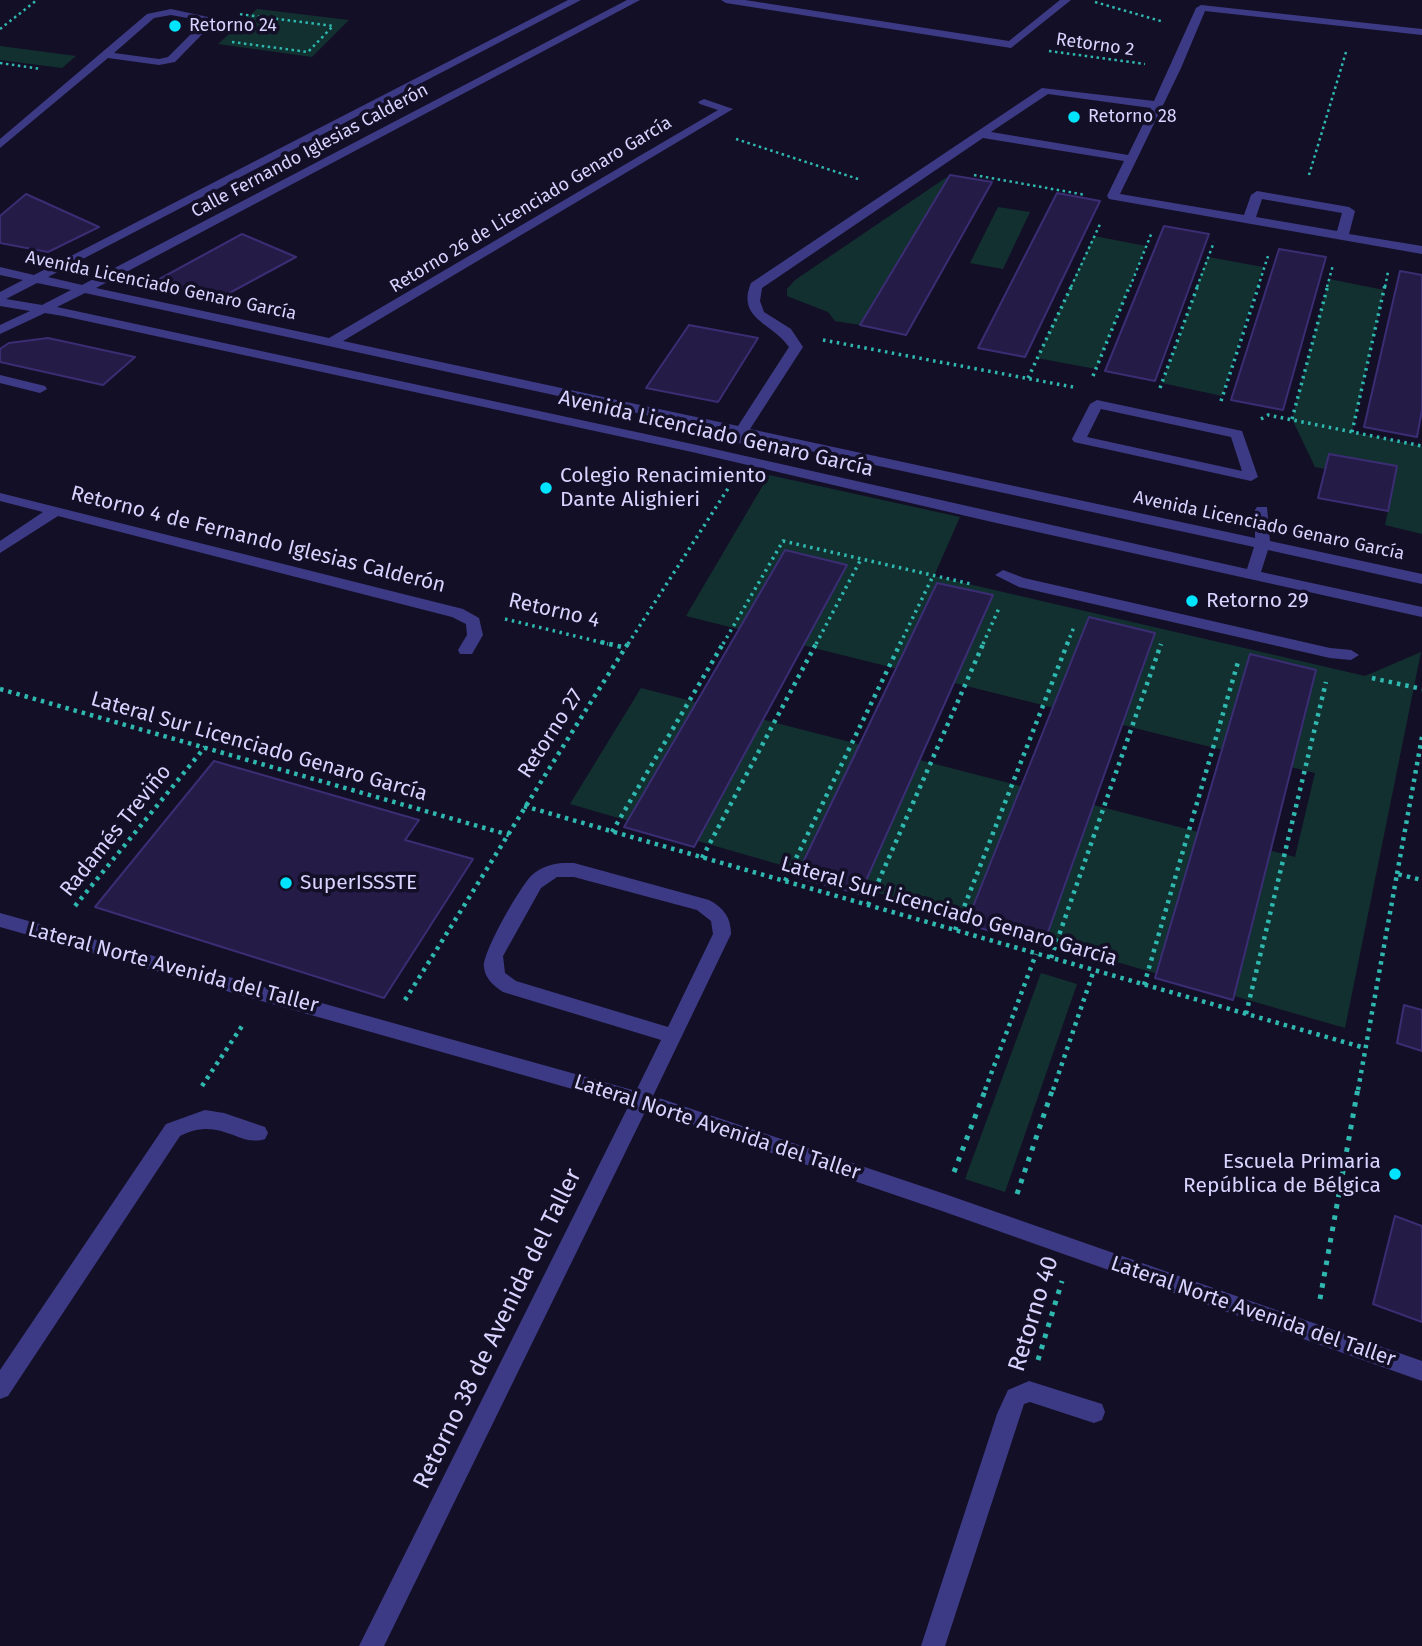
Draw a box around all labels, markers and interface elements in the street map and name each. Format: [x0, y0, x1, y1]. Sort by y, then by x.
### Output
place label: Retorno 24 [189, 15, 277, 37]
marker: Retorno 24 [167, 18, 183, 34]
street label: Retorno 2 [1054, 29, 1136, 61]
street label: Calle Fernando Iglesias Calderón [188, 79, 432, 223]
place label: Retorno 28 [1088, 106, 1177, 128]
marker: Retorno 28 [1066, 109, 1082, 125]
street label: Retorno 26 de Licenciado Genaro García [386, 112, 676, 298]
street label: Avenida Licenciado Genaro García [24, 247, 298, 325]
street label: Avenida Licenciado Genaro García [556, 385, 876, 483]
place label: Colegio Renacimiento Dante Alighieri [560, 463, 766, 513]
marker: Colegio Renacimiento Dante Alighieri [538, 480, 554, 496]
street label: Retorno 4 de Fernando Iglesias Calderón [68, 481, 448, 599]
street label: Avenida Licenciado Genaro García [1132, 487, 1406, 565]
street label: Retorno 4 [506, 588, 602, 634]
place label: Retorno 29 [1206, 588, 1309, 614]
marker: Retorno 29 [1184, 593, 1200, 609]
street label: Retorno 27 [513, 685, 589, 783]
street label: Lateral Sur Licenciado Genaro García [88, 687, 430, 807]
street label: Radamés Treviño [55, 760, 177, 902]
street label: Lateral Sur Licenciado Genaro García [778, 852, 1120, 972]
place label: SuperISSSTE [300, 870, 417, 896]
marker: SuperISSSTE [278, 875, 294, 891]
street label: Lateral Norte Avenida del Taller [25, 917, 321, 1019]
street label: Lateral Norte Avenida del Taller [571, 1070, 863, 1186]
place label: Escuela Primaria República de Bélgica [1183, 1149, 1381, 1199]
street label: Retorno 38 de Avenida del Taller [408, 1164, 588, 1494]
marker: Escuela Primaria República de Bélgica [1387, 1166, 1403, 1182]
street label: Lateral Norte Avenida del Taller [1107, 1251, 1399, 1373]
street label: Retorno 40 [1003, 1253, 1065, 1375]

